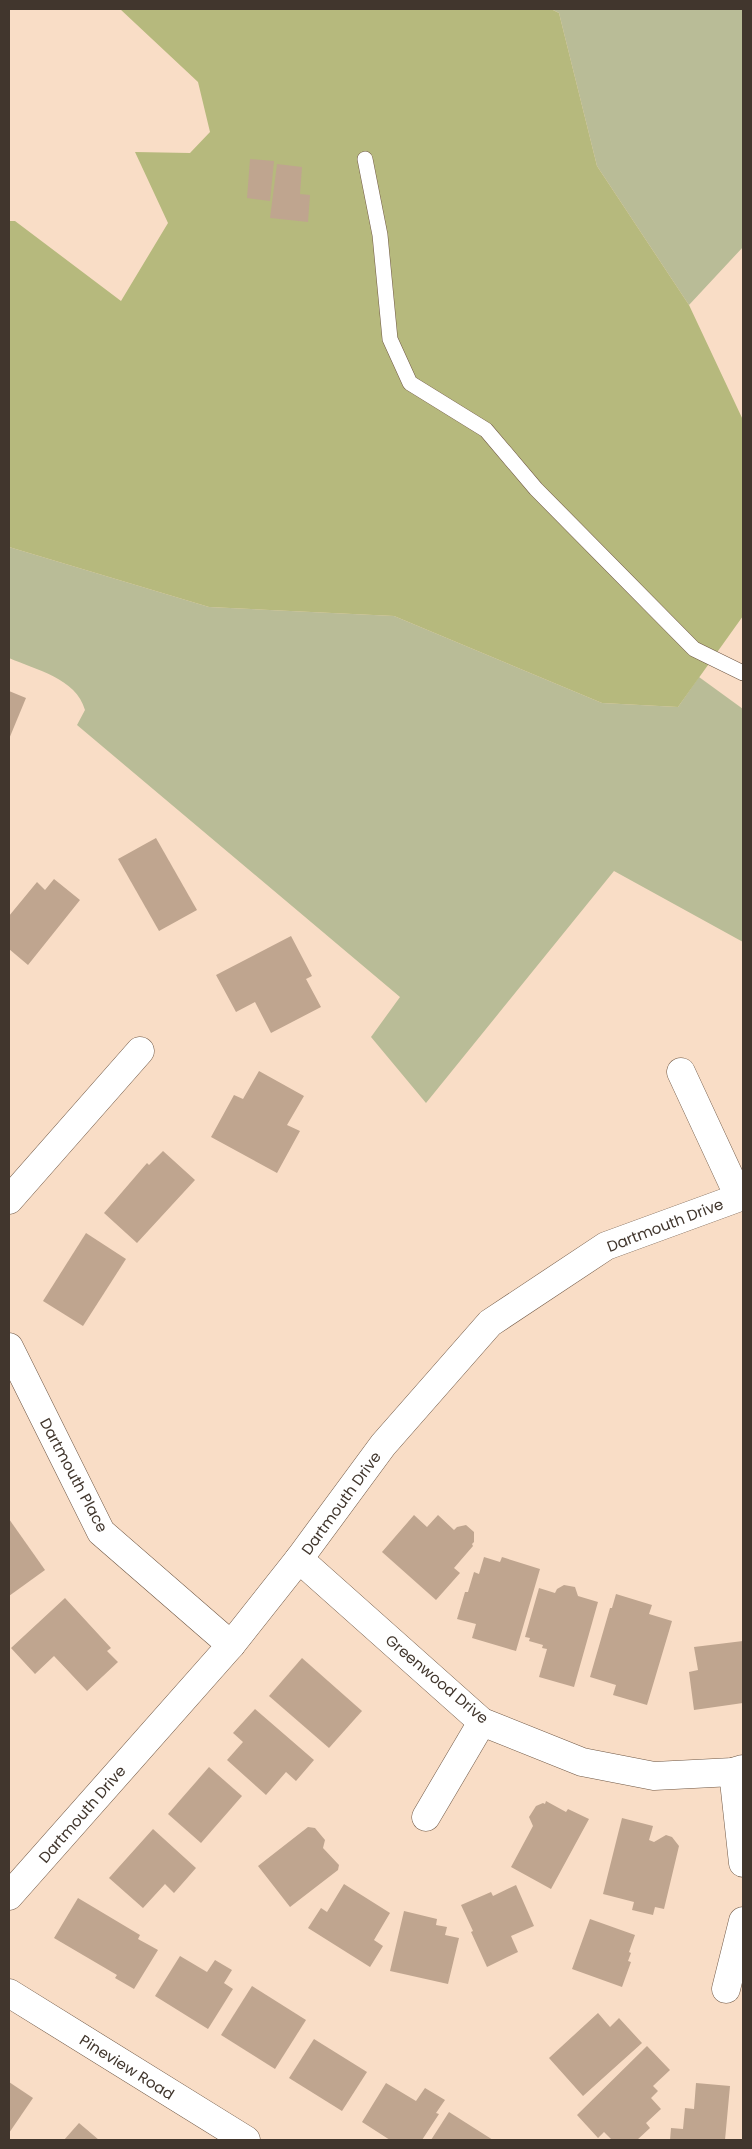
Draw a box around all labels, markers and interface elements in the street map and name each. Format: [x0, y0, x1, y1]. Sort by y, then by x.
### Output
street label: Dartmouth Drive [604, 1193, 726, 1257]
street label: Dartmouth Place [35, 1414, 113, 1536]
street label: Dartmouth Drive [296, 1447, 386, 1559]
street label: Greenwood Drive [381, 1630, 493, 1728]
street label: Dartmouth Drive [34, 1761, 130, 1867]
street label: Pineview Road [76, 2029, 178, 2105]

